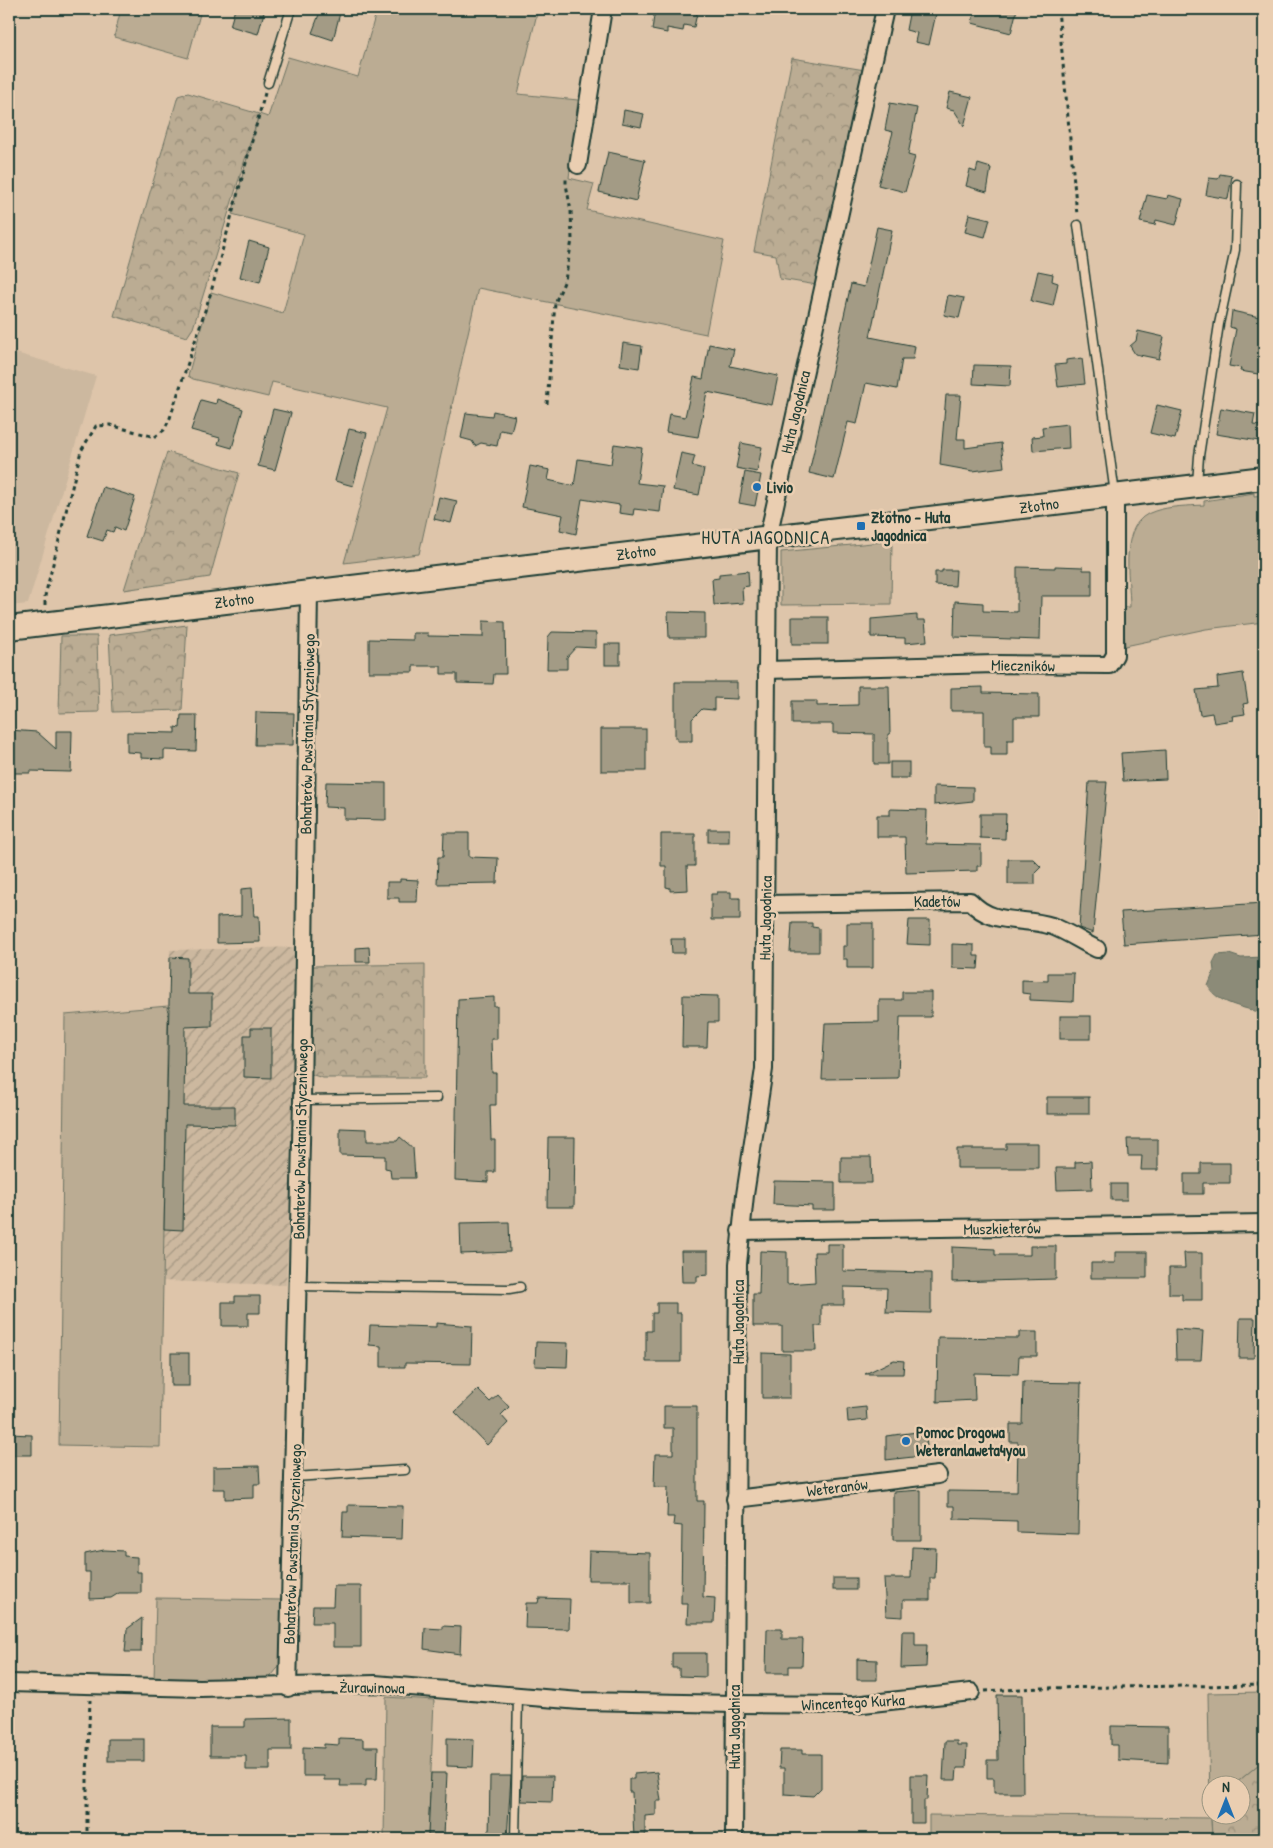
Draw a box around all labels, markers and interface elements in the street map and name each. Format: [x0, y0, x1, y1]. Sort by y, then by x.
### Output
street label: Huta Jagodnica [775, 368, 815, 456]
place label: Livio [767, 476, 794, 498]
marker: Livio [751, 481, 763, 493]
street label: Złotno [1018, 492, 1061, 518]
place label: Złotno - Huta Jagodnica [871, 506, 951, 547]
marker: Złotno - Huta Jagodnica [855, 520, 867, 532]
district label: HUTA JAGODNICA [702, 525, 830, 550]
street label: Złotno [615, 539, 658, 565]
street label: Złotno [213, 587, 256, 613]
street label: Bohaterów Powstania Styczniowego [294, 633, 320, 835]
street label: Mieczników [991, 653, 1055, 677]
street label: Huta Jagodnica [753, 875, 777, 961]
street label: Kadetów [914, 890, 960, 912]
street label: Bohaterów Powstania Styczniowego [287, 1038, 313, 1240]
street label: Muszkieterów [963, 1216, 1041, 1240]
street label: Huta Jagodnica [727, 1280, 749, 1364]
place label: Pomoc Drogowa Weteranlaweta4you [916, 1421, 1026, 1462]
marker: Pomoc Drogowa Weteranlaweta4you [900, 1435, 912, 1447]
street label: Bohaterów Powstania Styczniowego [278, 1443, 307, 1645]
street label: Weteranów [805, 1472, 869, 1502]
street label: Żurawinowa [339, 1675, 405, 1699]
street label: Huta Jagodnica [723, 1685, 745, 1769]
street label: Wincentego Kurka [801, 1688, 905, 1716]
north arrow [1200, 1776, 1250, 1826]
text: N [1222, 1777, 1230, 1796]

